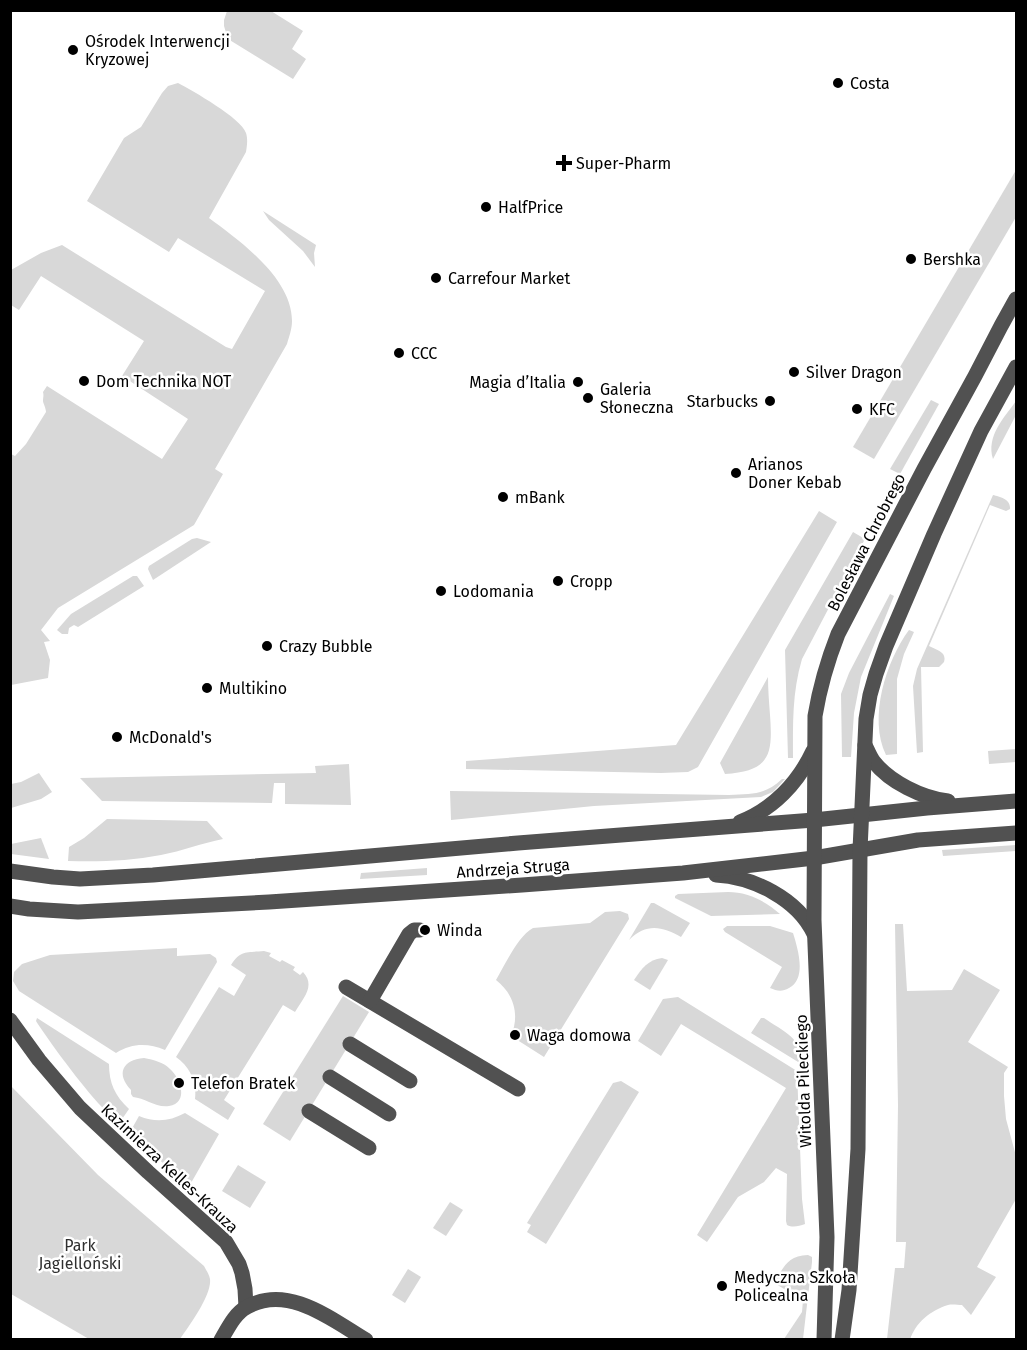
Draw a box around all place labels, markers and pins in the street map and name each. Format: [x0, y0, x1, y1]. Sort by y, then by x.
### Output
place label: Ośrodek Interwencji Kryzowej [85, 32, 230, 69]
marker: Ośrodek Interwencji Kryzowej [66, 43, 80, 57]
place label: Costa [850, 74, 890, 93]
marker: Costa [831, 76, 845, 90]
place label: Super-Pharm [576, 154, 671, 173]
marker: Super-Pharm [557, 156, 571, 170]
place label: HalfPrice [498, 198, 563, 217]
marker: HalfPrice [479, 200, 493, 214]
place label: Bershka [923, 250, 981, 269]
marker: Bershka [904, 252, 918, 266]
place label: Carrefour Market [448, 269, 570, 288]
marker: Carrefour Market [429, 271, 443, 285]
place label: CCC [411, 344, 437, 363]
marker: CCC [392, 346, 406, 360]
place label: Silver Dragon [806, 363, 902, 382]
marker: Silver Dragon [787, 365, 801, 379]
place label: Dom Technika NOT [96, 372, 232, 391]
place label: Magia d’Italia [469, 373, 566, 392]
marker: Dom Technika NOT [77, 374, 91, 388]
marker: Magia d’Italia [571, 375, 585, 389]
place label: Galeria Słoneczna [600, 380, 674, 417]
marker: Galeria Słoneczna [581, 391, 595, 405]
place label: Starbucks [687, 392, 758, 411]
marker: Starbucks [763, 394, 777, 408]
place label: KFC [869, 400, 895, 419]
marker: KFC [850, 402, 864, 416]
place label: Arianos Doner Kebab [748, 455, 842, 492]
marker: Arianos Doner Kebab [729, 466, 743, 480]
place label: mBank [515, 488, 566, 507]
marker: mBank [496, 490, 510, 504]
place label: Cropp [570, 572, 613, 591]
marker: Cropp [551, 574, 565, 588]
place label: Lodomania [453, 582, 534, 601]
marker: Lodomania [434, 584, 448, 598]
place label: Crazy Bubble [279, 637, 373, 656]
marker: Crazy Bubble [260, 639, 274, 653]
place label: Multikino [219, 679, 287, 698]
marker: Multikino [200, 681, 214, 695]
place label: McDonald's [129, 728, 212, 747]
marker: McDonald's [110, 730, 124, 744]
place label: Winda [437, 921, 482, 940]
marker: Winda [418, 923, 432, 937]
place label: Waga domowa [527, 1026, 631, 1045]
marker: Waga domowa [508, 1028, 522, 1042]
place label: Telefon Bratek [191, 1074, 296, 1093]
marker: Telefon Bratek [172, 1076, 186, 1090]
place label: Medyczna Szkoła Policealna [734, 1268, 856, 1305]
marker: Medyczna Szkoła Policealna [715, 1279, 729, 1293]

